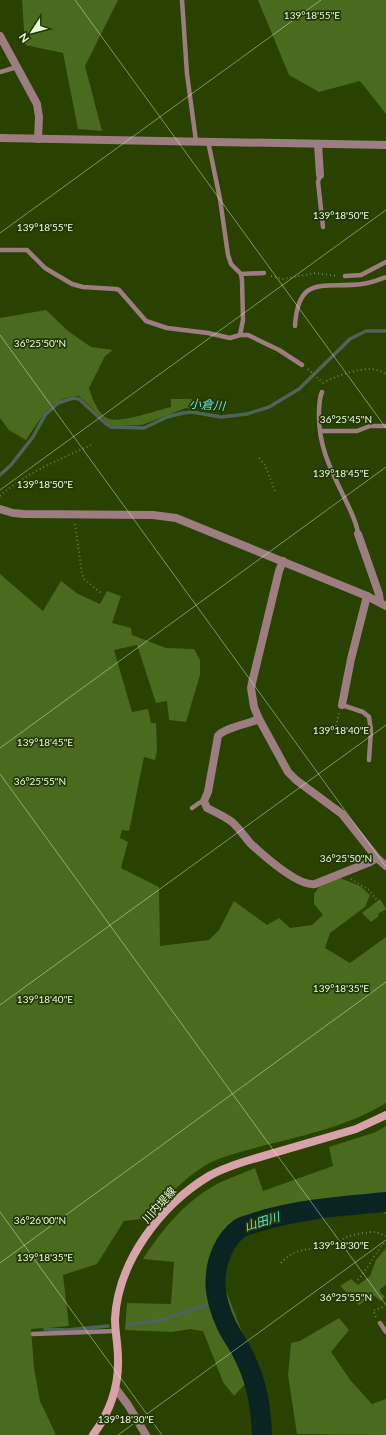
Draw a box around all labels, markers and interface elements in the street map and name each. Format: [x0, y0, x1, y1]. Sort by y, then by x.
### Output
text: 139°18'55"E [284, 9, 340, 21]
north arrow [12, 12, 52, 52]
text: N [16, 31, 31, 45]
text: 139°18'50"E [313, 209, 369, 221]
text: 139°18'55"E [17, 221, 73, 233]
text: 36°25'50"N [14, 337, 66, 349]
water label: 小倉川 [189, 396, 228, 413]
text: 36°25'45"N [320, 413, 372, 425]
text: 139°18'45"E [313, 467, 369, 479]
text: 139°18'50"E [17, 478, 73, 490]
text: 139°18'40"E [313, 724, 369, 736]
text: 139°18'45"E [17, 736, 73, 748]
text: 36°25'55"N [14, 775, 66, 787]
text: 36°25'50"N [320, 852, 372, 864]
text: 139°18'35"E [313, 982, 369, 994]
text: 139°18'40"E [17, 993, 73, 1005]
street label: 川内堤線 [139, 1184, 178, 1225]
water label: 山田川 [242, 1209, 283, 1234]
text: 36°26'00"N [14, 1214, 66, 1226]
text: 139°18'30"E [313, 1239, 369, 1251]
text: 139°18'35"E [17, 1251, 73, 1263]
text: 36°25'55"N [320, 1291, 372, 1303]
text: 139°18'30"E [98, 1413, 154, 1425]

